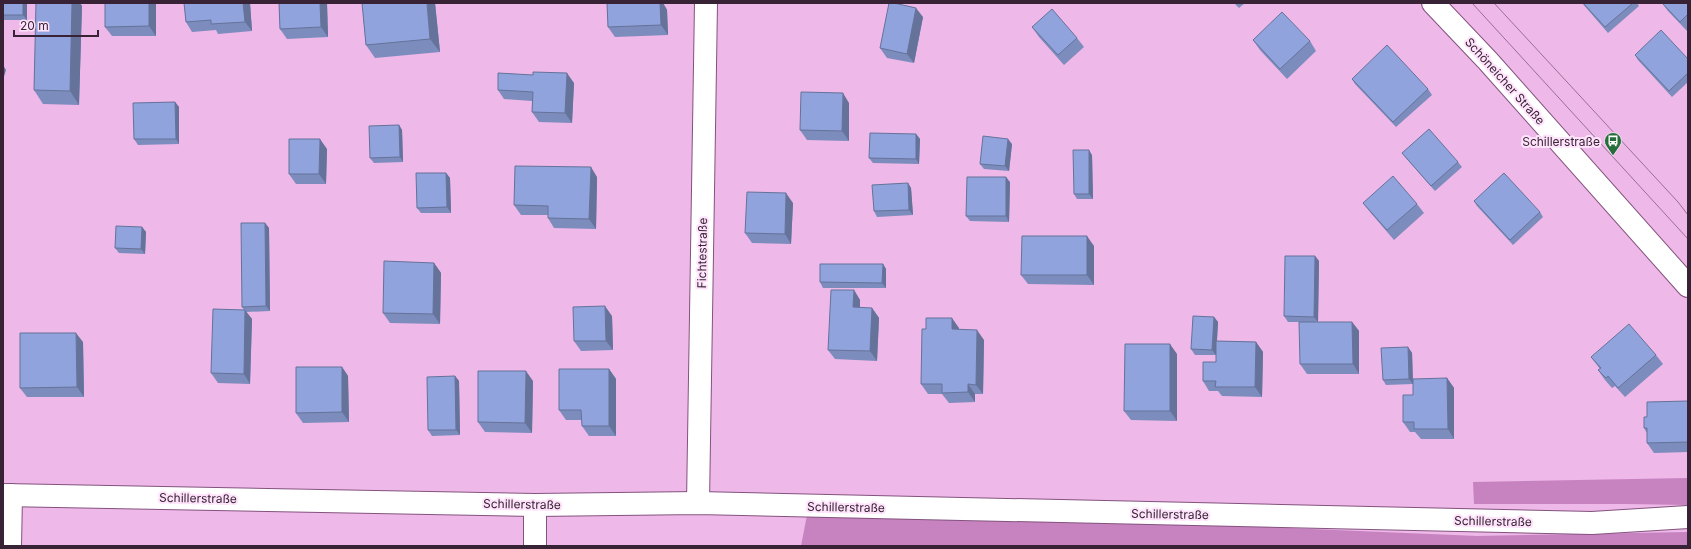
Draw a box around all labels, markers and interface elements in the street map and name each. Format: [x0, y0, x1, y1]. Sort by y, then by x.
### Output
scale bar [14, 12, 98, 38]
text: 20 m [20, 18, 49, 33]
street label: Schöneicher Straße [1462, 34, 1548, 128]
bus stop icon: Schillerstraße [1603, 131, 1623, 156]
place label: Schillerstraße [1522, 134, 1600, 149]
street label: Fichtestraße [694, 218, 710, 288]
street label: Schillerstraße [159, 490, 237, 506]
street label: Schillerstraße [483, 496, 561, 512]
street label: Schillerstraße [807, 499, 885, 515]
street label: Schillerstraße [1131, 506, 1209, 522]
street label: Schillerstraße [1454, 513, 1532, 529]

